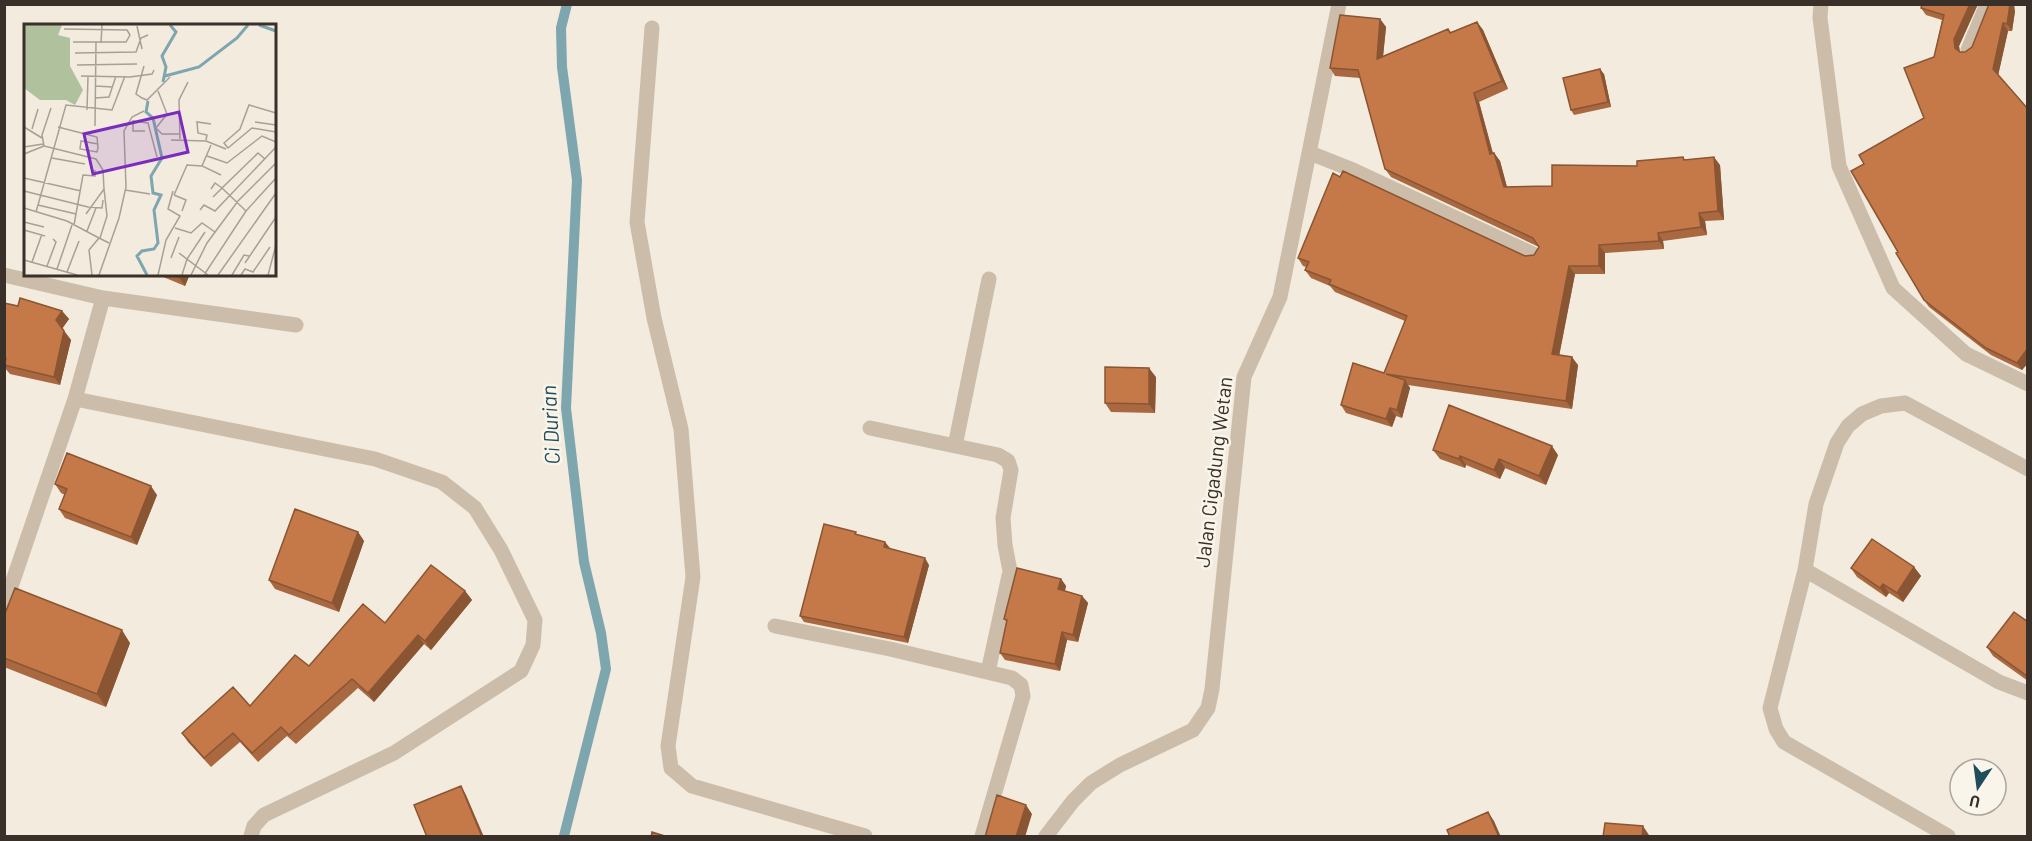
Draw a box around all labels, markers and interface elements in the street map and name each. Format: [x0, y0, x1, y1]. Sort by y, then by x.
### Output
inset map [24, 24, 276, 276]
street label: Jalan Cigadung Wetan [1189, 375, 1237, 569]
water label: Ci Durian [535, 385, 564, 465]
north arrow [1948, 757, 2008, 817]
text: U [1967, 792, 1982, 812]

